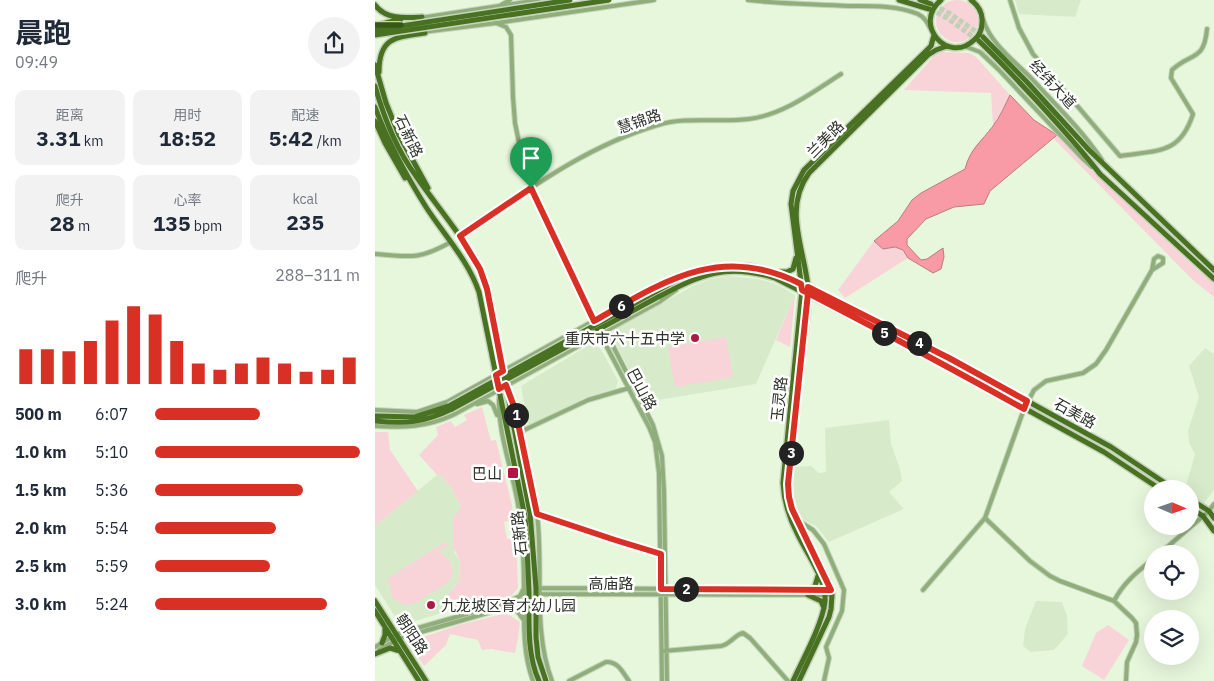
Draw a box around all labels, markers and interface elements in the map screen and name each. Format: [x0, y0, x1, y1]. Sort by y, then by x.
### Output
text: 晨跑 [15, 14, 71, 51]
button: share [308, 17, 360, 69]
text: 09:49 [15, 52, 58, 72]
street label: 经纬大道 [1026, 56, 1080, 112]
street label: 慧锦路 [615, 105, 663, 137]
text: 距离 [56, 106, 84, 124]
text: 用时 [173, 106, 201, 124]
text: 配速 [291, 106, 319, 124]
street label: 石新路 [391, 112, 427, 160]
street label: 兰美路 [802, 116, 848, 162]
text: 3.31 [36, 124, 81, 152]
text: 18:52 [159, 124, 216, 152]
text: 5:42 [269, 124, 313, 152]
text: km [81, 132, 103, 150]
text: /km [313, 132, 342, 150]
pin [510, 137, 552, 188]
icon: arrive [517, 144, 545, 172]
text: kcal [292, 190, 318, 208]
text: 爬升 [56, 191, 84, 209]
text: 心率 [173, 191, 201, 209]
text: 235 [286, 208, 324, 236]
text: 28 [49, 209, 75, 237]
text: 135 [153, 209, 191, 237]
text: m [75, 217, 90, 235]
text: bpm [191, 217, 222, 235]
text: 288–311 m [275, 265, 360, 285]
text: 爬升 [15, 268, 47, 288]
pin: 6 [609, 294, 633, 318]
text: 6 [617, 297, 626, 315]
pin: 5 [871, 320, 897, 346]
text: 5 [880, 324, 889, 342]
place label: 重庆市六十五中学 [565, 329, 685, 348]
pin: 4 [907, 330, 931, 356]
marker: 重庆市六十五中学 [689, 332, 701, 344]
text: 4 [915, 334, 924, 352]
street label: 巴山路 [623, 365, 661, 413]
street label: 玉灵路 [767, 376, 791, 422]
street label: 石美路 [1051, 394, 1099, 432]
pin: 1 [503, 402, 529, 428]
text: 500 m [15, 404, 62, 424]
text: 6:07 [95, 404, 128, 424]
text: 1 [512, 406, 521, 424]
pin: 3 [779, 440, 803, 466]
text: 1.0 km [15, 442, 66, 462]
text: 5:10 [95, 442, 128, 462]
text: 3 [787, 444, 796, 462]
place label: 巴山 [472, 464, 502, 483]
marker: 巴山 [506, 466, 520, 480]
text: 1.5 km [15, 480, 66, 500]
text: 5:36 [95, 480, 128, 500]
north arrow [1144, 480, 1199, 535]
map controls [1144, 480, 1199, 665]
street label: 石新路 [507, 510, 531, 556]
text: 2.0 km [15, 518, 66, 538]
text: 5:54 [95, 518, 128, 538]
button: locate [1144, 545, 1199, 600]
text: 2.5 km [15, 556, 66, 576]
text: 5:59 [95, 556, 128, 576]
street label: 高庙路 [588, 574, 634, 593]
pin: 2 [673, 576, 699, 602]
text: 2 [682, 580, 691, 598]
text: 3.0 km [15, 594, 66, 614]
text: 5:24 [95, 594, 128, 614]
place label: 九龙坡区育才幼儿园 [441, 596, 576, 615]
marker: 九龙坡区育才幼儿园 [425, 599, 437, 611]
street label: 朝阳路 [392, 610, 432, 658]
button: layers [1144, 610, 1199, 665]

